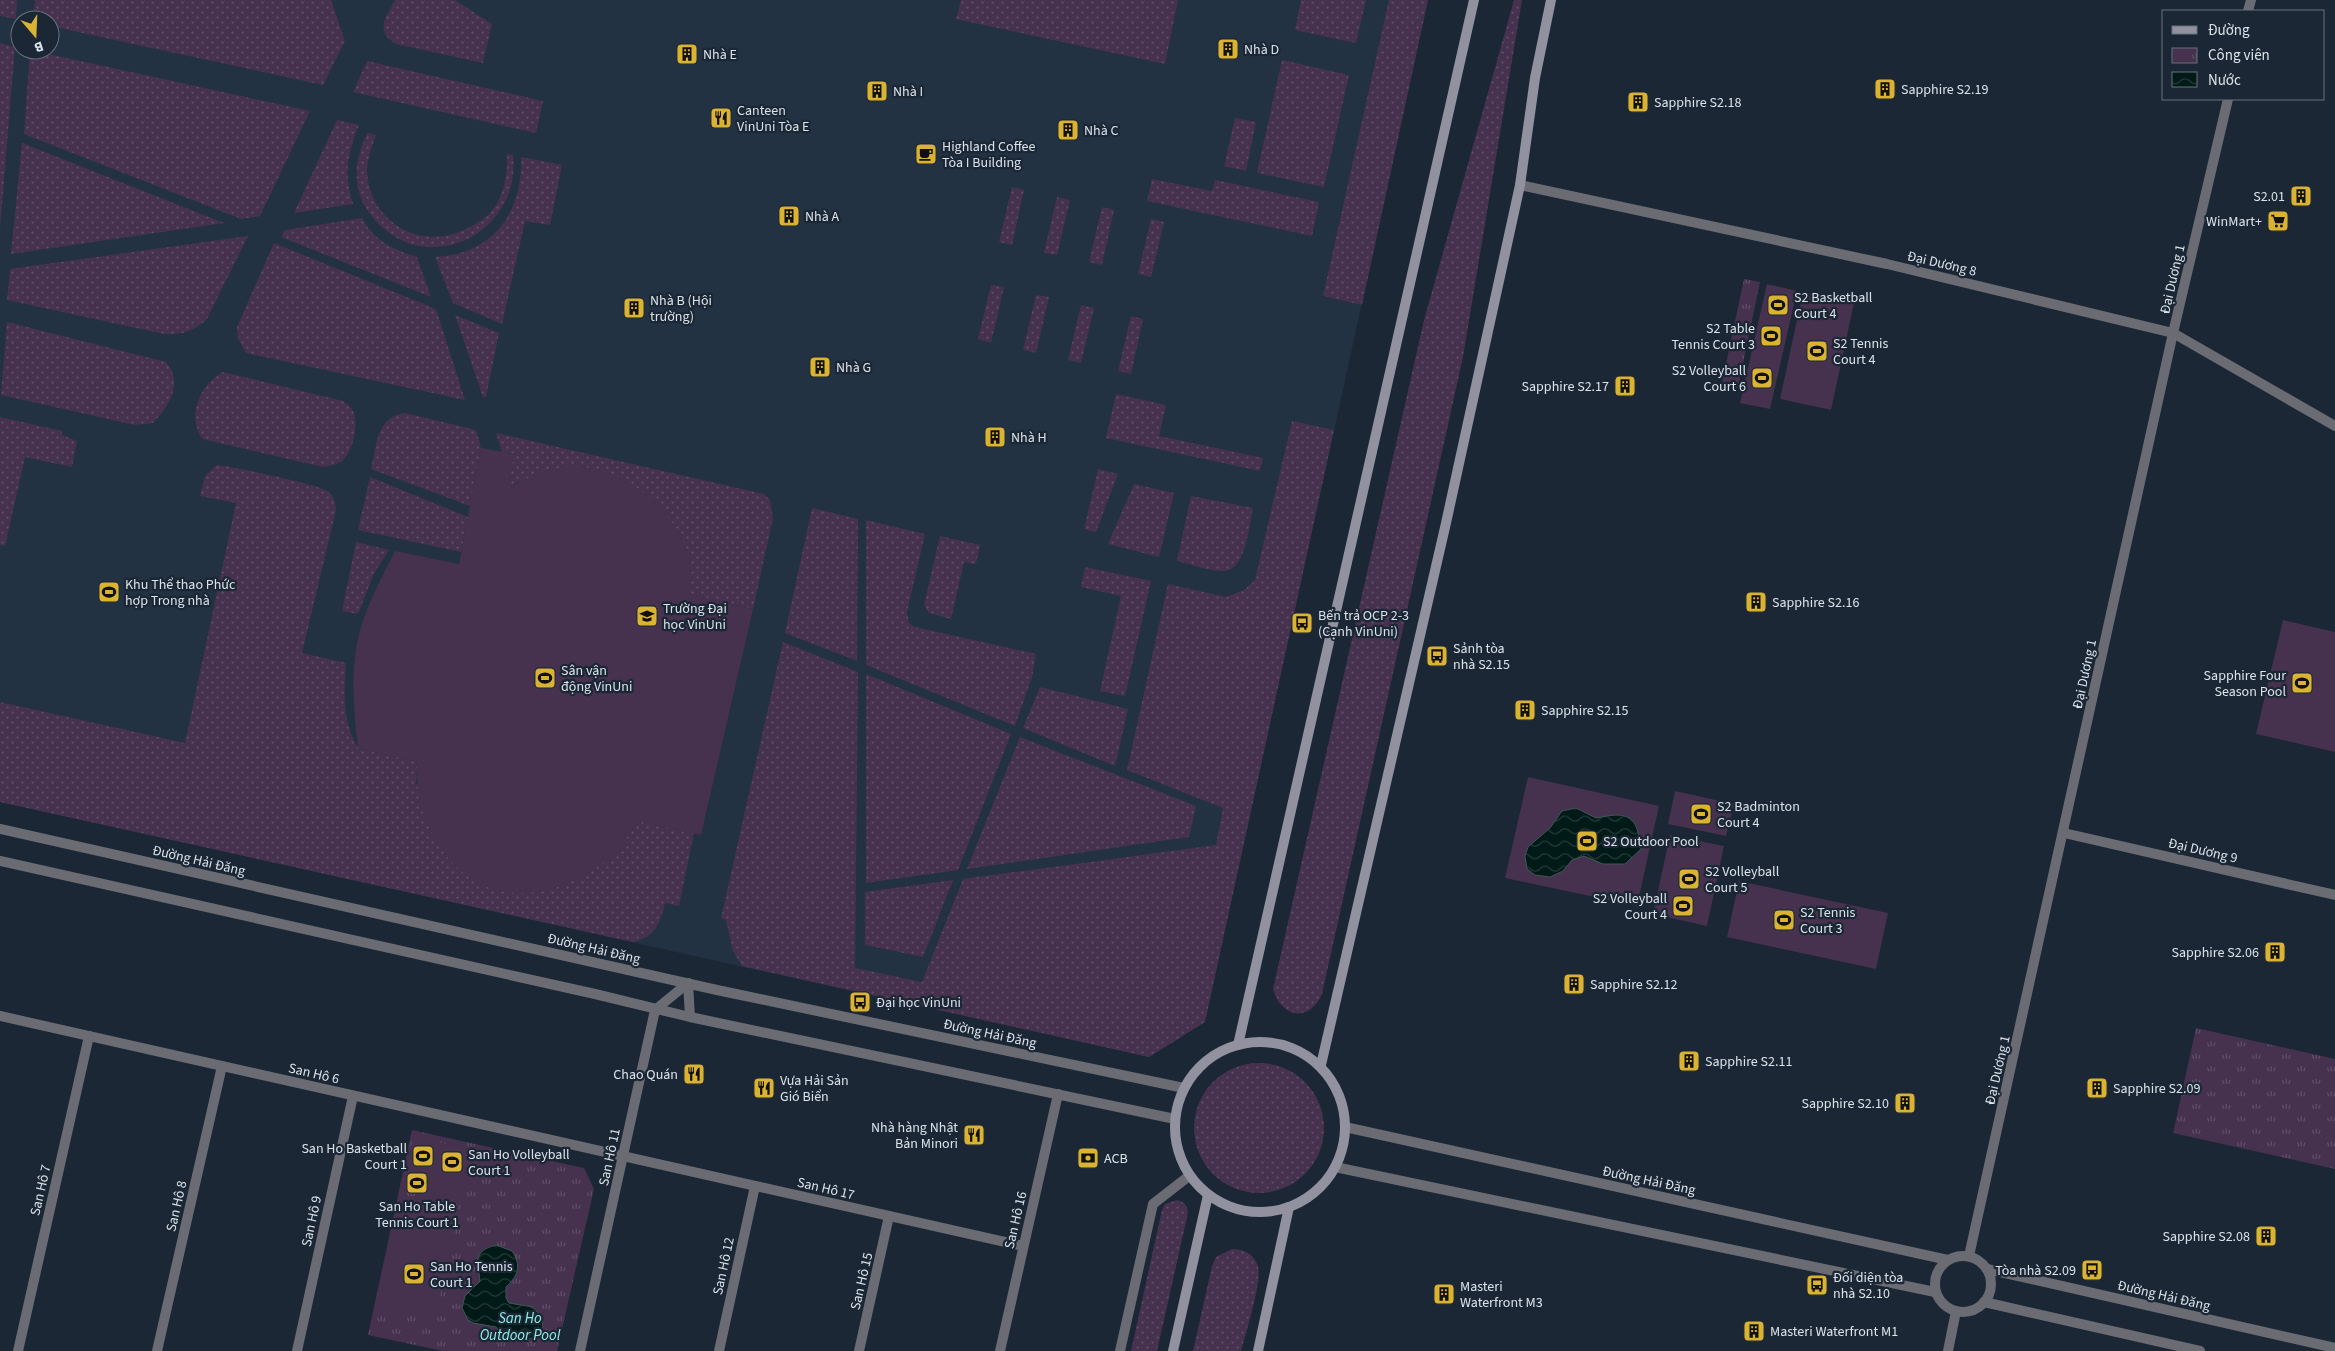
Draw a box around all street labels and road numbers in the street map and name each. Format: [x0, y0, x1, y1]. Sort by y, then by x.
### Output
street label: Đại Dương 1 [2155, 243, 2191, 316]
street label: Đại Dương 8 [1905, 246, 1978, 282]
street label: Đại Dương 1 [2068, 638, 2102, 711]
street label: Đại Dương 9 [2166, 833, 2239, 869]
street label: Đường Hải Đăng [150, 841, 247, 881]
street label: Đường Hải Đăng [545, 929, 642, 969]
street label: Đường Hải Đăng [941, 1014, 1038, 1054]
street label: Đại Dương 1 [1980, 1034, 2016, 1107]
street label: San Hô 6 [286, 1058, 341, 1090]
street label: San Hô 11 [594, 1127, 626, 1188]
street label: Đường Hải Đăng [1600, 1161, 1697, 1201]
street label: San Hô 7 [25, 1163, 57, 1218]
street label: San Hô 17 [795, 1173, 857, 1205]
street label: San Hô 8 [161, 1179, 193, 1234]
street label: San Hô 16 [1000, 1189, 1032, 1251]
street label: San Hô 9 [297, 1194, 327, 1248]
street label: San Hô 12 [708, 1236, 740, 1297]
street label: San Hô 15 [846, 1250, 878, 1312]
street label: Đường Hải Đăng [2115, 1276, 2212, 1316]

